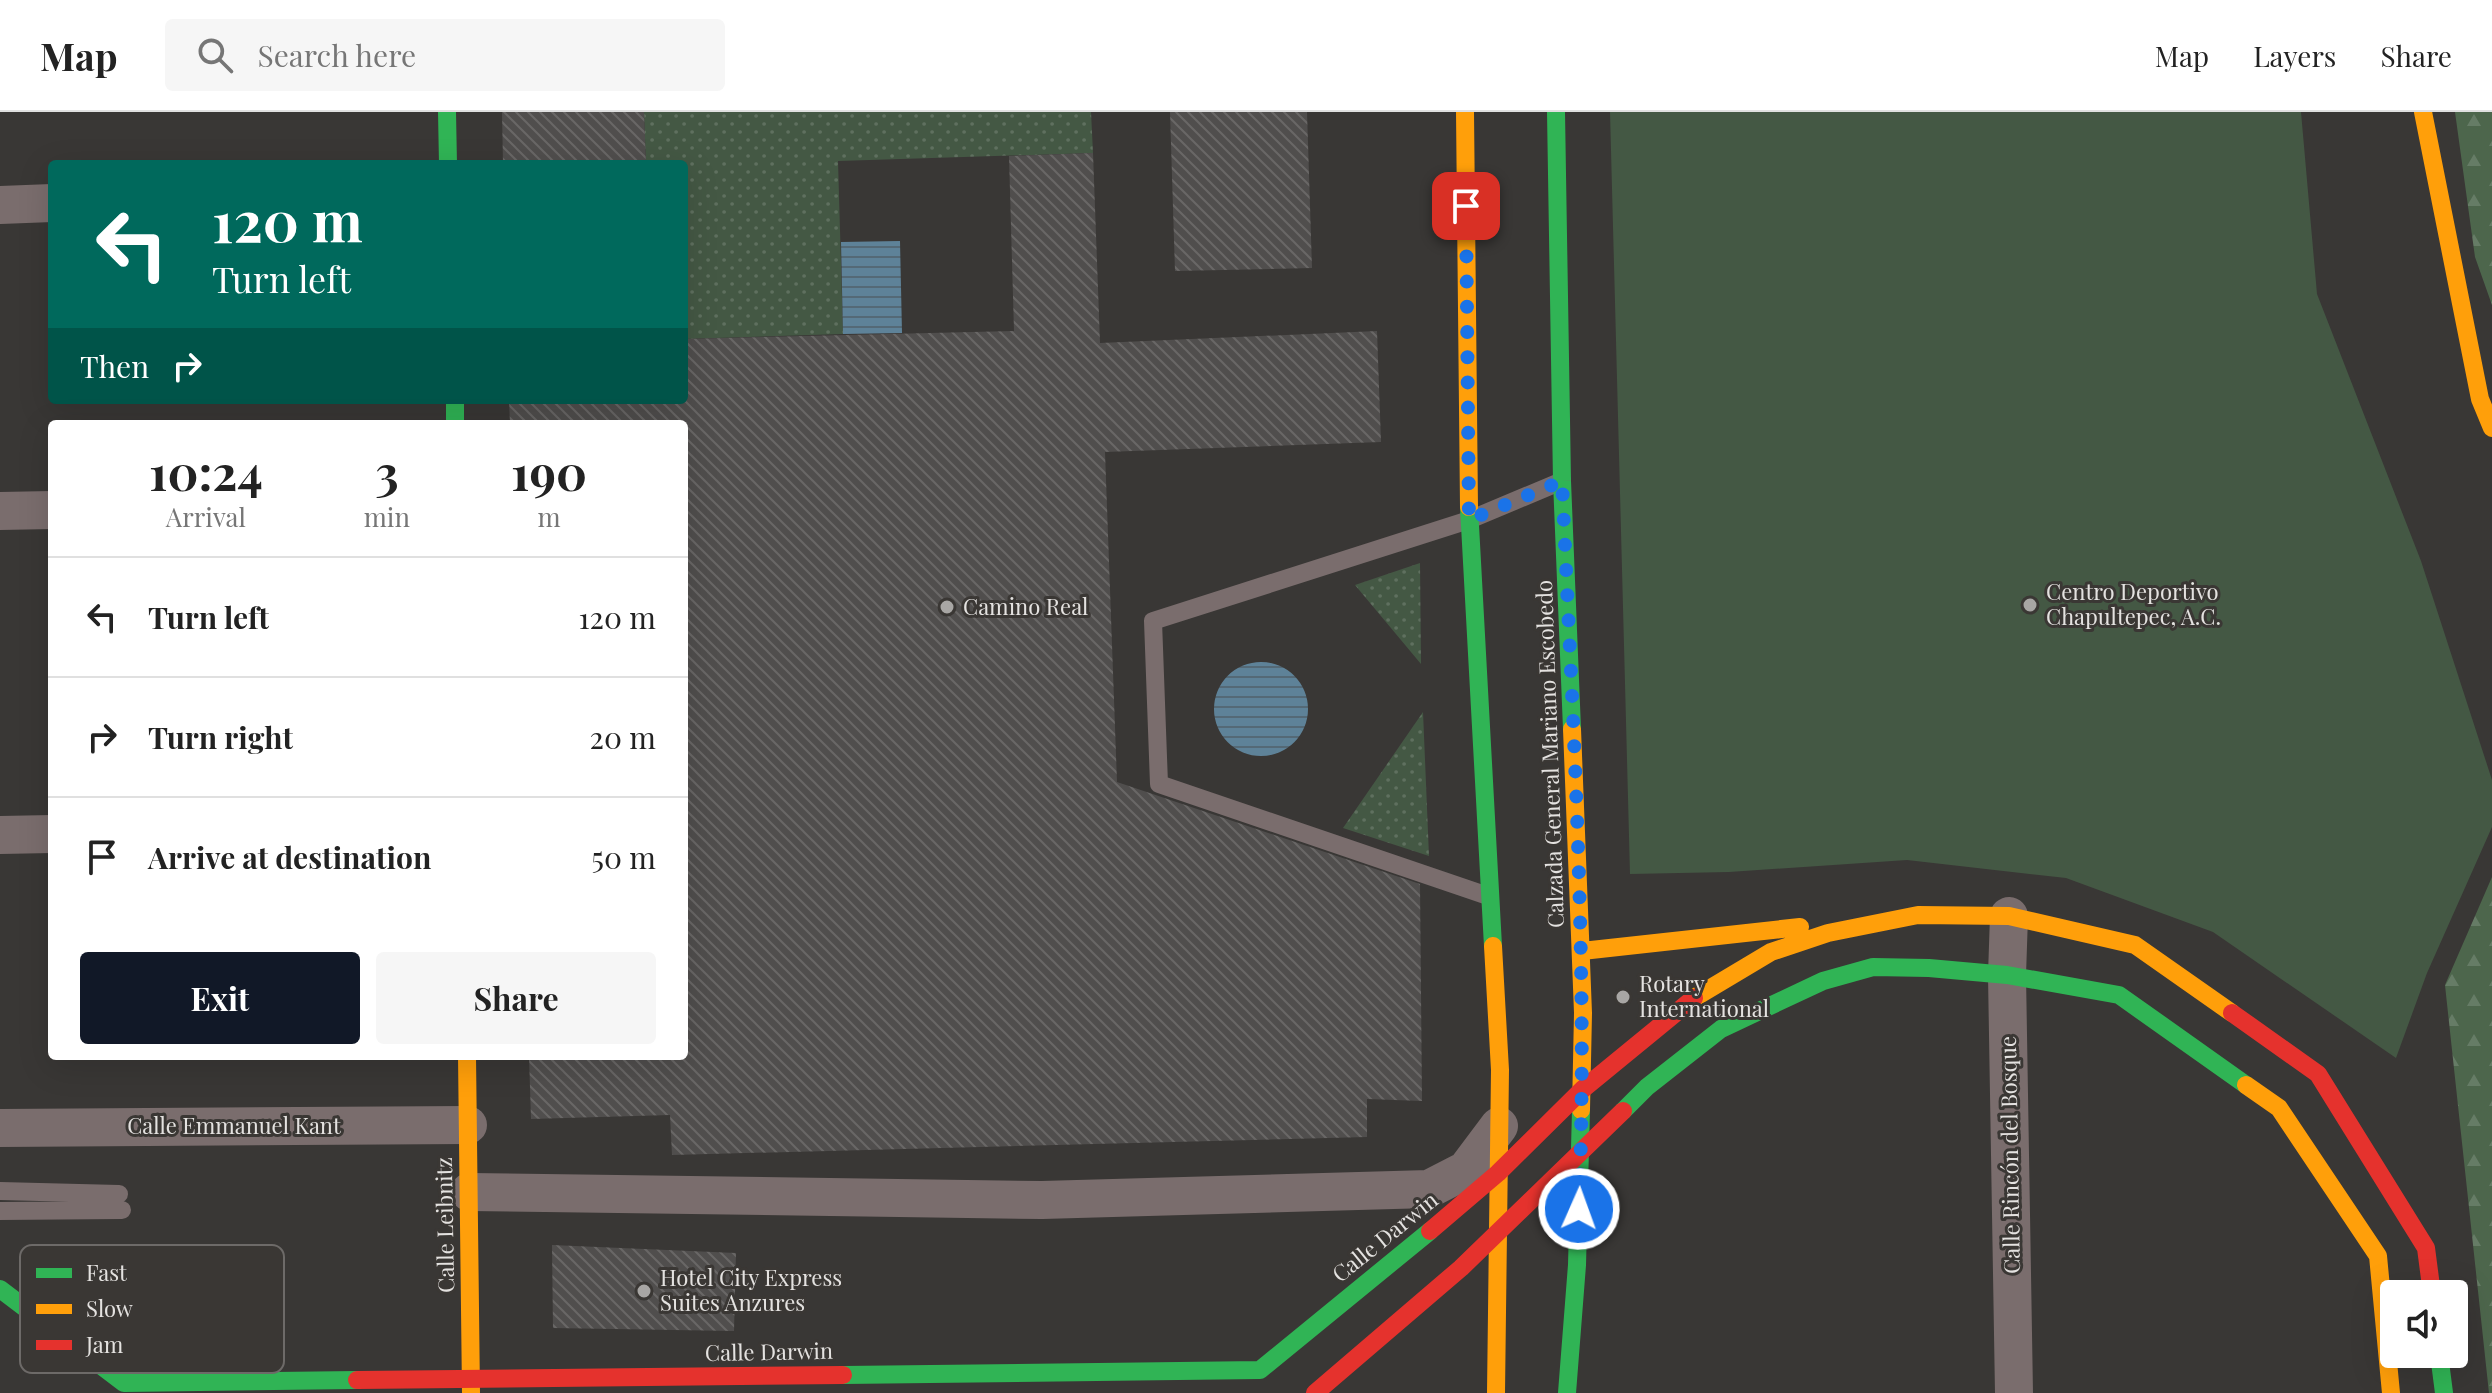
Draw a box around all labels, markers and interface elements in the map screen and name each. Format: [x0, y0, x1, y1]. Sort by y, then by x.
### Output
search box [165, 19, 725, 91]
text: Map [40, 30, 117, 81]
icon: search [193, 33, 237, 77]
text: Search here [257, 35, 416, 75]
text: Map [2155, 37, 2209, 74]
text: Layers [2253, 37, 2336, 74]
text: Share [2380, 37, 2452, 74]
pin [1432, 172, 1500, 240]
text: 120 m [212, 182, 363, 257]
icon: arrive [1444, 184, 1488, 228]
icon: left [80, 192, 184, 296]
text: Turn left [212, 254, 351, 302]
icon: right [165, 344, 209, 388]
text: Then [80, 346, 149, 386]
text: 10:24 [149, 439, 263, 503]
text: 3 [375, 439, 399, 503]
text: 190 [511, 439, 587, 503]
text: Arrival [166, 499, 246, 534]
text: min [364, 499, 410, 534]
text: m [537, 499, 561, 534]
place label: Centro Deportivo Chapultepec, A.C. [2046, 576, 2221, 631]
street label: Calzada General Mariano Escobedo [1528, 579, 1570, 929]
place label: Camino Real [963, 591, 1088, 621]
icon: left [80, 595, 124, 639]
marker: Centro Deportivo Chapultepec, A.C. [2021, 596, 2039, 614]
text: Turn left [148, 597, 269, 637]
text: 120 m [578, 597, 656, 637]
marker: Camino Real [938, 598, 956, 616]
icon: right [80, 715, 124, 759]
text: Turn right [148, 717, 293, 757]
text: 20 m [590, 717, 656, 757]
icon: arrive [80, 835, 124, 879]
text: Arrive at destination [148, 837, 431, 877]
text: 50 m [591, 837, 656, 877]
button: Exit [80, 952, 360, 1044]
button: Share [376, 952, 656, 1044]
place label: Rotary International [1639, 968, 1769, 1023]
marker: Rotary International [1614, 988, 1632, 1006]
street label: Calle Rincón del Bosque [1992, 1036, 2026, 1274]
street label: Calle Emmanuel Kant [127, 1110, 342, 1140]
street label: Calle Leibnitz [428, 1157, 460, 1293]
position arrow [1537, 1167, 1621, 1251]
street label: Calle Darwin [1325, 1184, 1444, 1288]
legend [20, 1245, 284, 1373]
text: Fast [86, 1257, 128, 1287]
place label: Hotel City Express Suites Anzures [660, 1262, 842, 1317]
map controls [2380, 1280, 2468, 1368]
button: sound [2380, 1280, 2468, 1368]
marker: Hotel City Express Suites Anzures [635, 1282, 653, 1300]
text: Slow [86, 1293, 133, 1323]
text: Jam [85, 1329, 124, 1359]
street label: Calle Darwin [705, 1335, 833, 1367]

